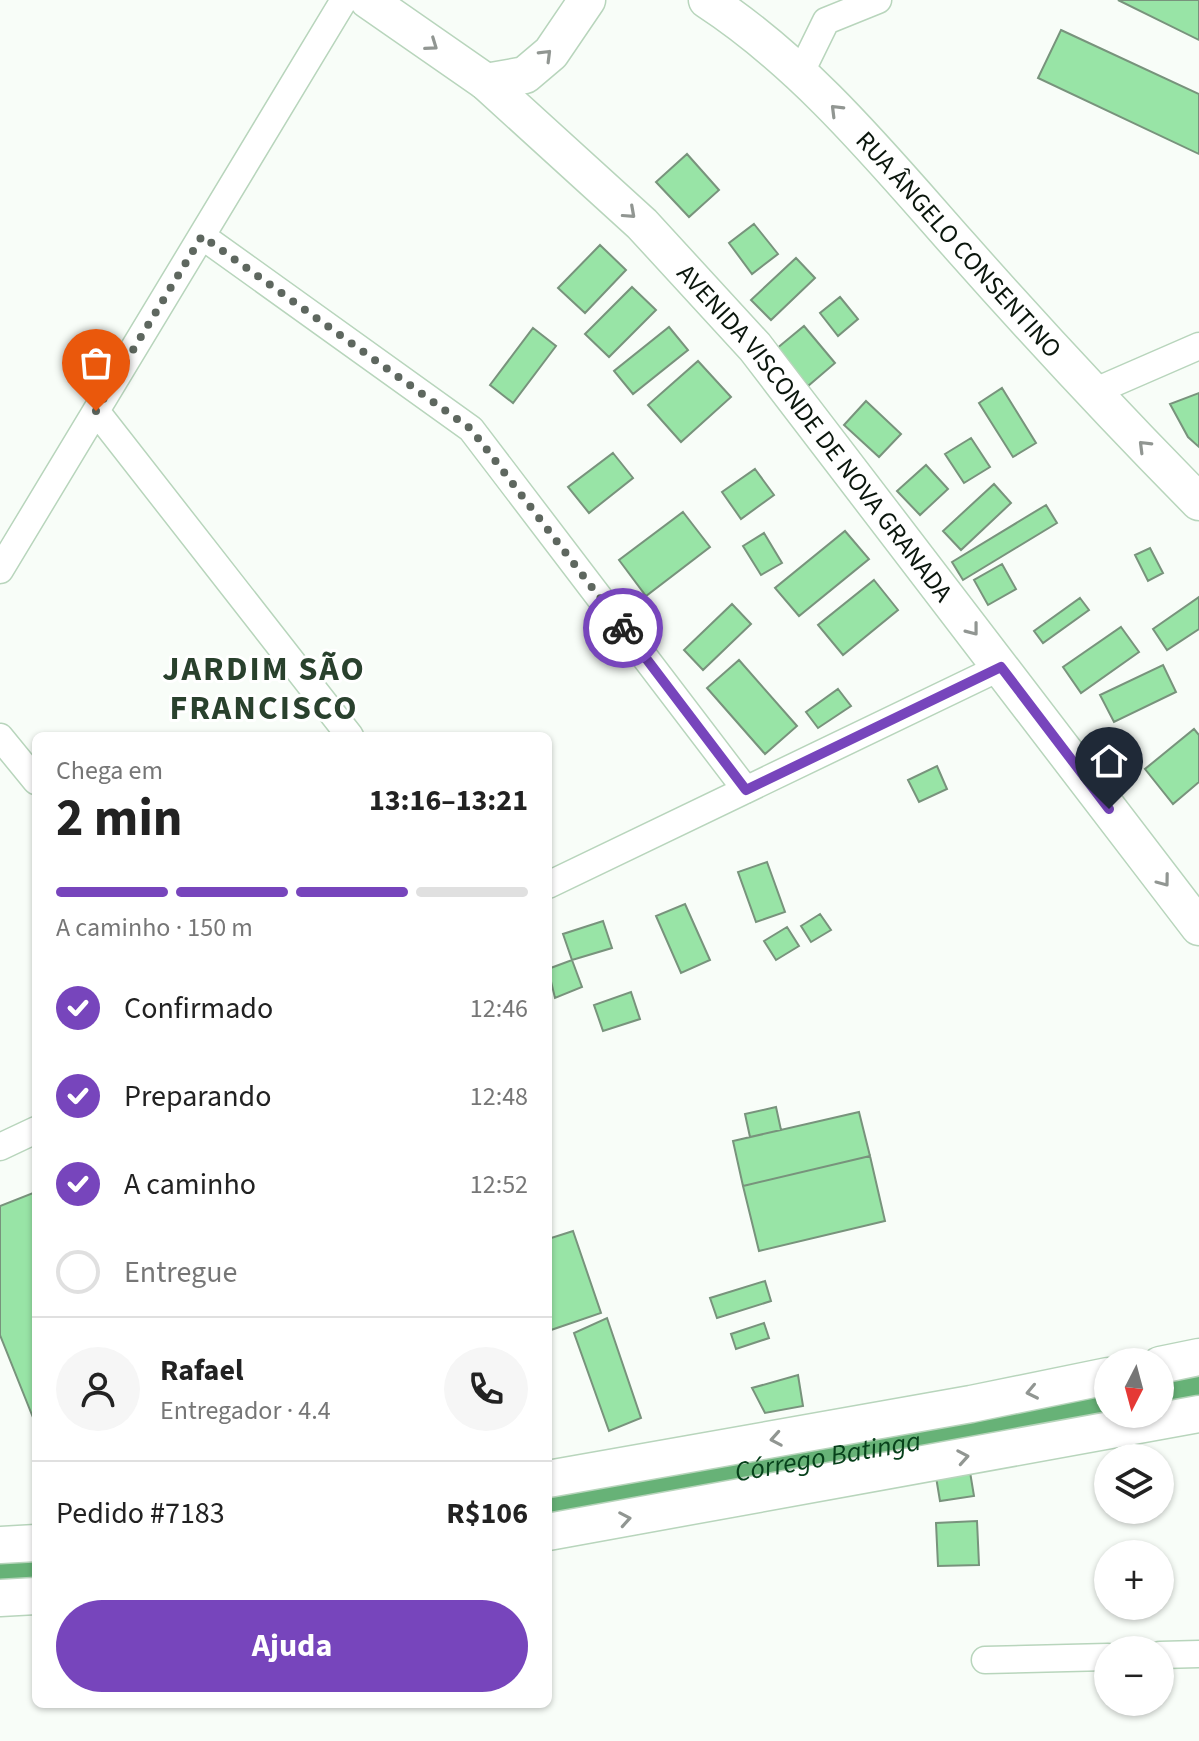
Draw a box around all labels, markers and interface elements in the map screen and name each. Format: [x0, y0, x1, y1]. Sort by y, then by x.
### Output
one-way arrow [424, 35, 438, 50]
one-way arrow [537, 50, 552, 65]
one-way arrow [831, 105, 845, 120]
street label: RUA ÂNGELO CONSENTINO [848, 123, 1071, 366]
one-way arrow [621, 203, 636, 218]
street label: AVENIDA VISCONDE DE NOVA GRANADA [669, 255, 962, 610]
pin [62, 329, 130, 411]
icon: bag [74, 341, 118, 385]
one-way arrow [1139, 441, 1153, 455]
courier [583, 588, 663, 668]
icon: bike [601, 606, 645, 650]
one-way arrow [963, 621, 977, 636]
district label: JARDIM SÃO FRANCISCO [162, 645, 366, 733]
pin [1075, 727, 1143, 809]
icon: home [1087, 739, 1131, 783]
text: Chega em [56, 752, 163, 789]
text: 13:16–13:21 [369, 779, 528, 822]
text: 2 min [56, 782, 183, 856]
one-way arrow [1154, 872, 1169, 887]
text: A caminho · 150 m [56, 909, 253, 946]
icon: check [56, 986, 100, 1030]
text: Confirmado [124, 987, 273, 1030]
text: 12:46 [470, 990, 528, 1027]
icon: check [56, 1074, 100, 1118]
text: Preparando [124, 1075, 271, 1118]
text: 12:48 [470, 1078, 528, 1115]
icon: check [56, 1162, 100, 1206]
text: A caminho [124, 1163, 256, 1206]
text: 12:52 [470, 1166, 528, 1203]
text: Entregue [124, 1251, 237, 1294]
button: person [56, 1347, 140, 1431]
button: phone [444, 1347, 528, 1431]
north arrow [1094, 1348, 1174, 1428]
map controls [1094, 1348, 1174, 1716]
text: Rafael [160, 1349, 244, 1392]
one-way arrow [1025, 1383, 1039, 1400]
text: Entregador · 4.4 [160, 1392, 331, 1429]
water label: Córrego Batinga [732, 1421, 924, 1492]
one-way arrow [769, 1429, 783, 1446]
button: layers [1094, 1444, 1174, 1524]
one-way arrow [956, 1450, 970, 1467]
text: Pedido #7183 [56, 1492, 225, 1535]
text: R$106 [446, 1492, 528, 1535]
one-way arrow [618, 1511, 632, 1528]
button: + [1094, 1540, 1174, 1620]
button: Ajuda [56, 1600, 528, 1692]
button: − [1094, 1636, 1174, 1716]

